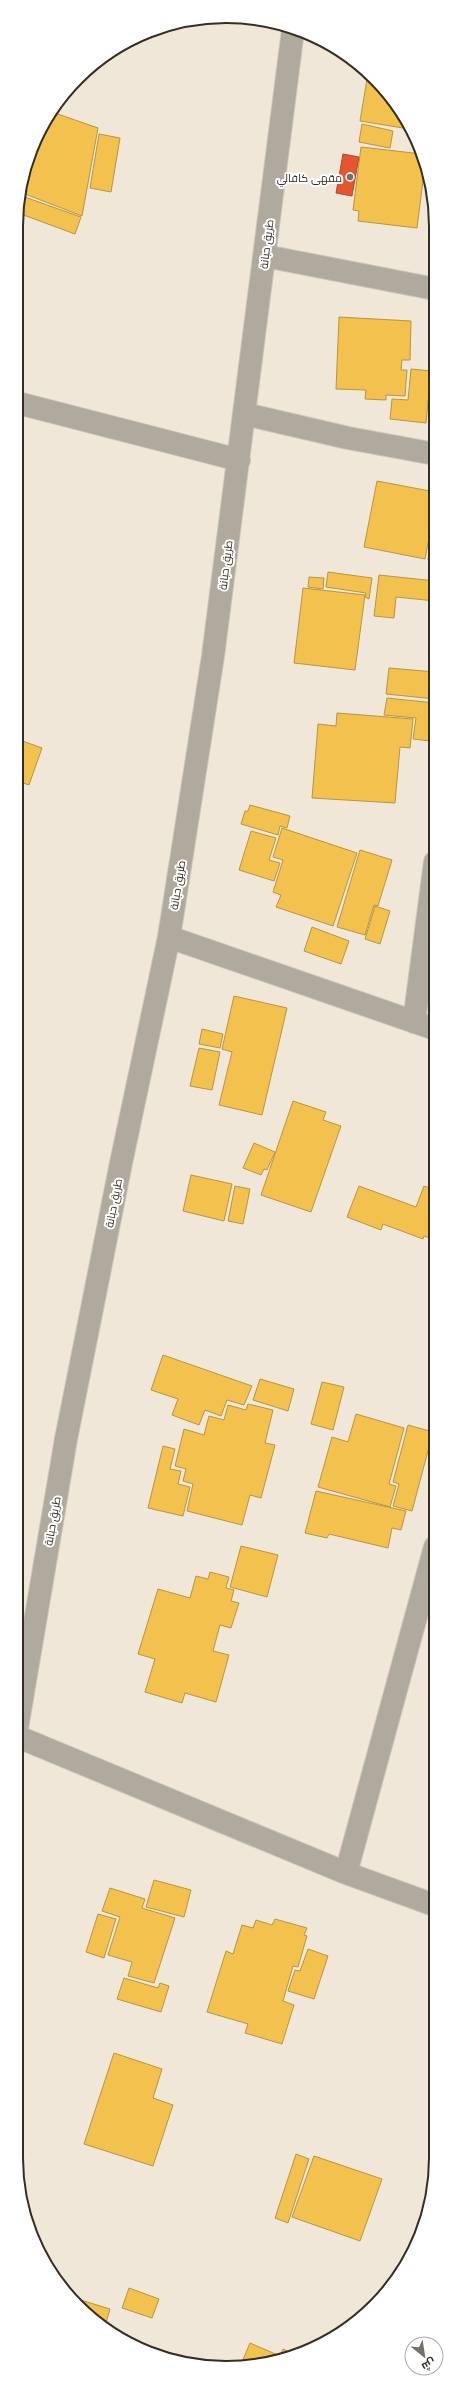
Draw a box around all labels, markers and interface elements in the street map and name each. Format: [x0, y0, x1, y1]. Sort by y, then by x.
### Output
place label: مقهى كافالي [277, 170, 342, 187]
marker: مقهى كافالي [345, 172, 355, 182]
street label: طريق حبانة [256, 218, 276, 270]
street label: طريق حبانة [215, 539, 235, 591]
street label: طريق حبانة [166, 859, 188, 911]
street label: طريق حبانة [101, 1177, 125, 1229]
street label: طريق حبانة [40, 1495, 64, 1547]
north arrow [404, 2336, 444, 2376]
text: ش [419, 2355, 439, 2375]

